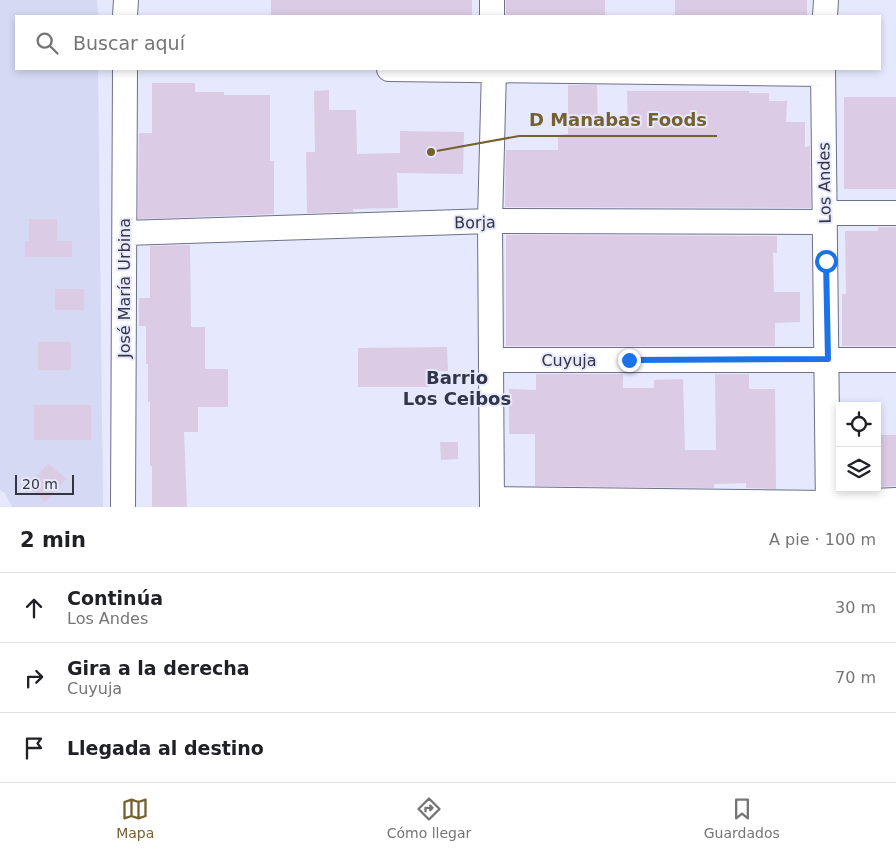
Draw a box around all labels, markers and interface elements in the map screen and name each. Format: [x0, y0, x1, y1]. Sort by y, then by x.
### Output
search box [15, 15, 881, 70]
icon: search [33, 29, 61, 57]
text: Buscar aquí [73, 32, 185, 54]
callout: D Manabas Foods [519, 103, 717, 136]
text: D Manabas Foods [529, 109, 707, 130]
street label: Los Andes [814, 142, 835, 224]
street label: Borja [454, 213, 496, 232]
street label: José María Urbina [115, 218, 134, 359]
route start [815, 250, 838, 273]
route end [618, 349, 641, 372]
street label: Cuyuja [541, 351, 597, 370]
district label: Barrio Los Ceibos [403, 367, 511, 409]
map controls [836, 402, 881, 492]
button: locate [836, 402, 881, 447]
button: layers [836, 447, 881, 492]
scale bar [15, 472, 74, 495]
text: 20 m [22, 476, 58, 492]
text: 2 min [20, 528, 86, 552]
text: A pie · 100 m [769, 530, 876, 549]
text: Continúa [67, 587, 163, 609]
icon: ahead [20, 594, 48, 622]
text: 30 m [835, 598, 876, 617]
text: Los Andes [67, 609, 148, 628]
text: Gira a la derecha [67, 657, 250, 679]
icon: right [20, 664, 48, 692]
text: 70 m [835, 668, 876, 687]
text: Cuyuja [67, 679, 122, 698]
icon: arrive [20, 734, 48, 762]
text: Llegada al destino [67, 737, 264, 759]
tab: Mapa [116, 795, 154, 841]
tab: Cómo llegar [387, 795, 471, 841]
tab: Guardados [704, 795, 780, 841]

